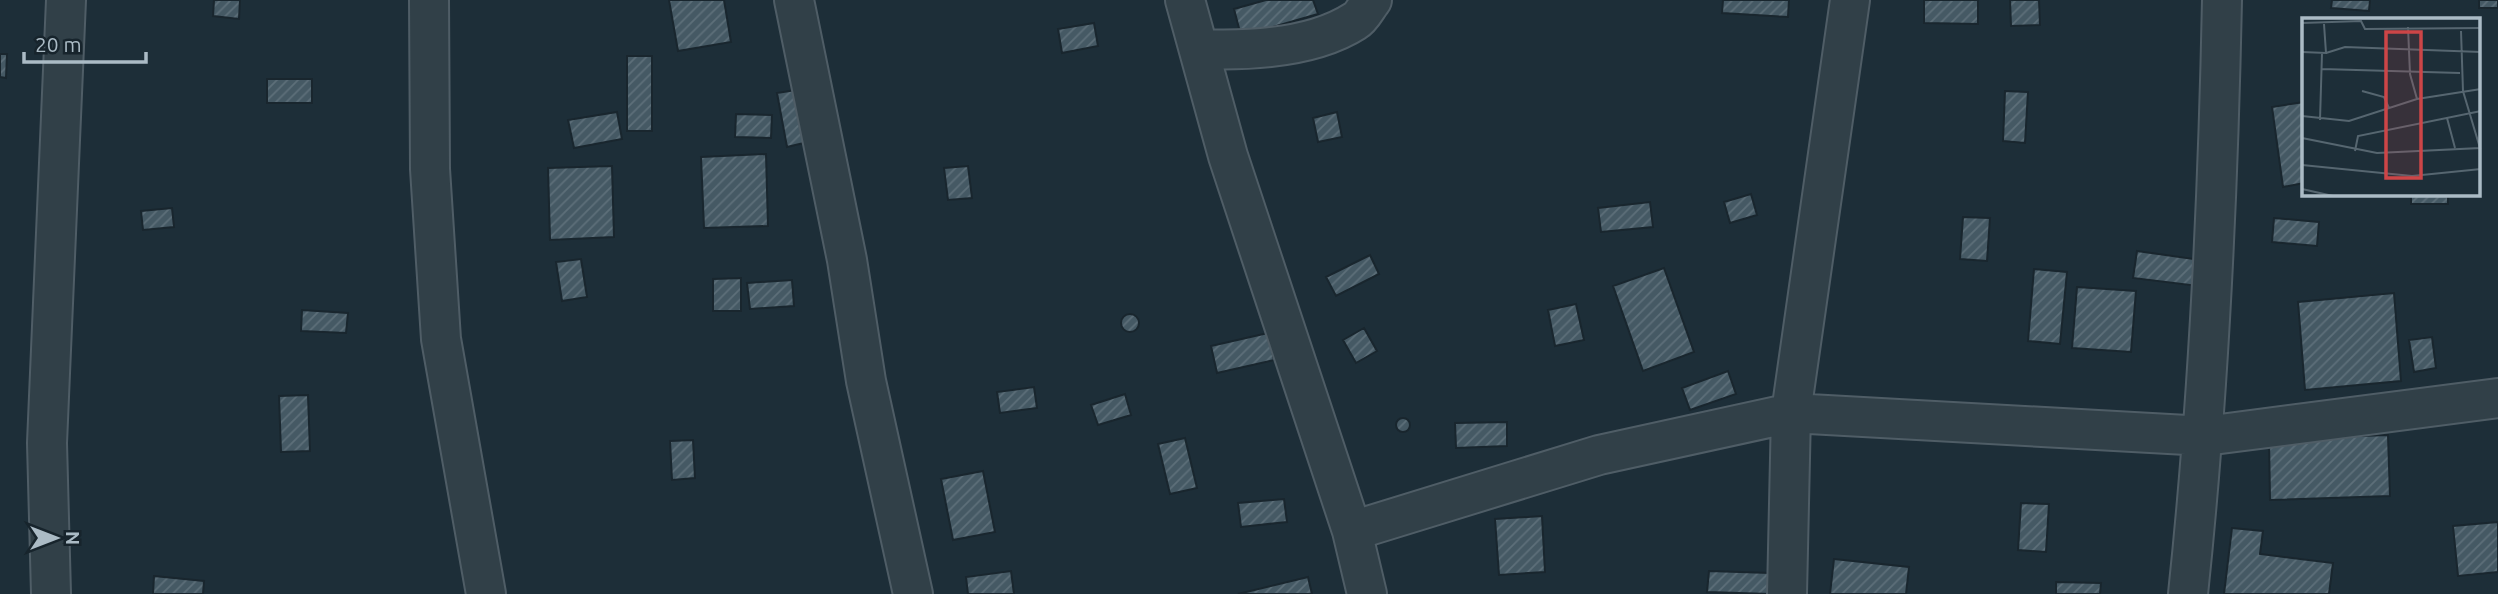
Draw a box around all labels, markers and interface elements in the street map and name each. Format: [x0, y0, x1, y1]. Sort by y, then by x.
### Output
inset map [2302, 18, 2480, 196]
scale bar [24, 21, 147, 65]
text: 20 m [35, 32, 82, 56]
north arrow [21, 503, 91, 573]
text: N [62, 531, 84, 545]

